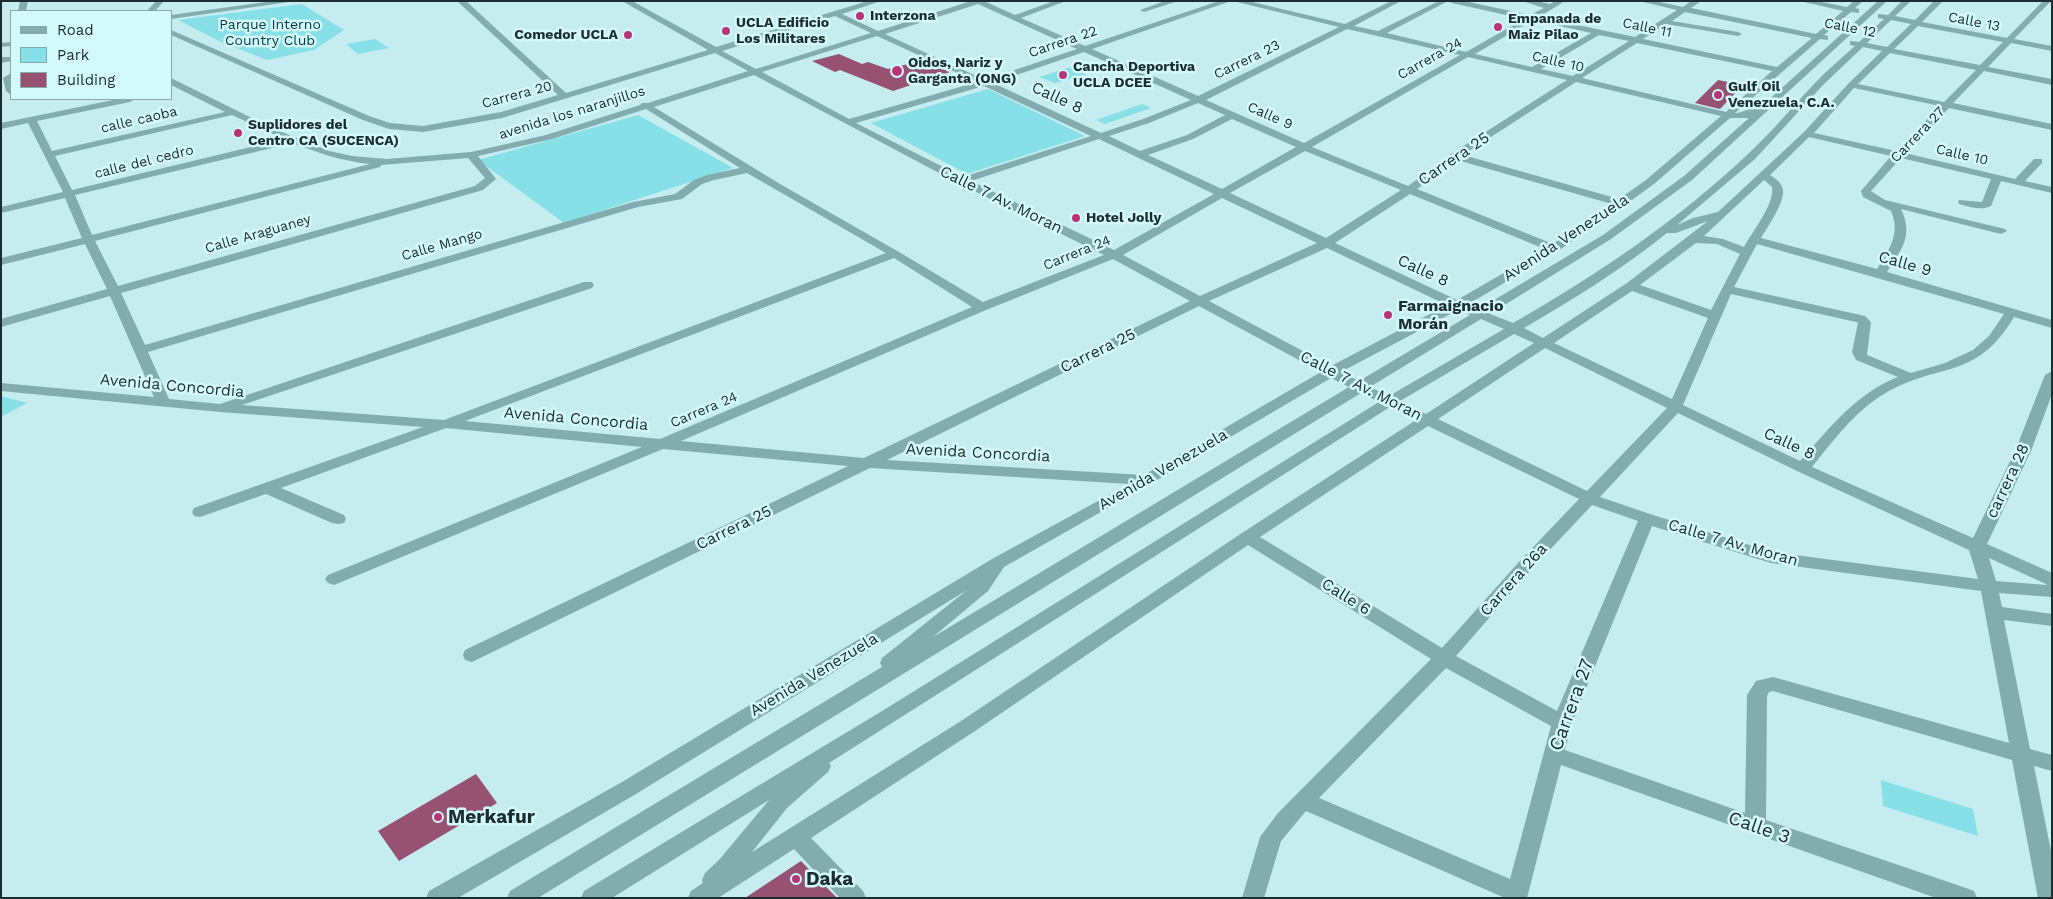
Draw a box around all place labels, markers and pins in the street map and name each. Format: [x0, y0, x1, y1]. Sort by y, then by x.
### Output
place label: Interzona [870, 8, 936, 24]
marker: Interzona [854, 10, 866, 22]
place label: Empanada de Maiz Pilao [1508, 11, 1601, 44]
place label: UCLA Edificio Los Militares [736, 15, 829, 48]
marker: Empanada de Maiz Pilao [1492, 21, 1504, 33]
marker: UCLA Edificio Los Militares [720, 25, 732, 37]
place label: Comedor UCLA [514, 27, 618, 43]
marker: Comedor UCLA [622, 29, 634, 41]
place label: Oidos, Nariz y Garganta (ONG) [908, 55, 1016, 88]
place label: Cancha Deportiva UCLA DCEE [1073, 59, 1195, 92]
marker: Oidos, Nariz y Garganta (ONG) [890, 64, 904, 78]
marker: Cancha Deportiva UCLA DCEE [1057, 69, 1069, 81]
place label: Gulf Oil Venezuela, C.A. [1728, 79, 1834, 111]
marker: Gulf Oil Venezuela, C.A. [1712, 89, 1724, 101]
place label: Suplidores del Centro CA (SUCENCA) [248, 117, 399, 150]
marker: Suplidores del Centro CA (SUCENCA) [232, 127, 244, 139]
place label: Hotel Jolly [1086, 210, 1161, 226]
marker: Hotel Jolly [1070, 212, 1082, 224]
place label: Farmaignacio Morán [1398, 296, 1504, 334]
marker: Farmaignacio Morán [1382, 309, 1394, 321]
place label: Merkafur [448, 806, 535, 828]
marker: Merkafur [432, 811, 444, 823]
place label: Daka [806, 868, 853, 890]
marker: Daka [790, 873, 802, 885]

